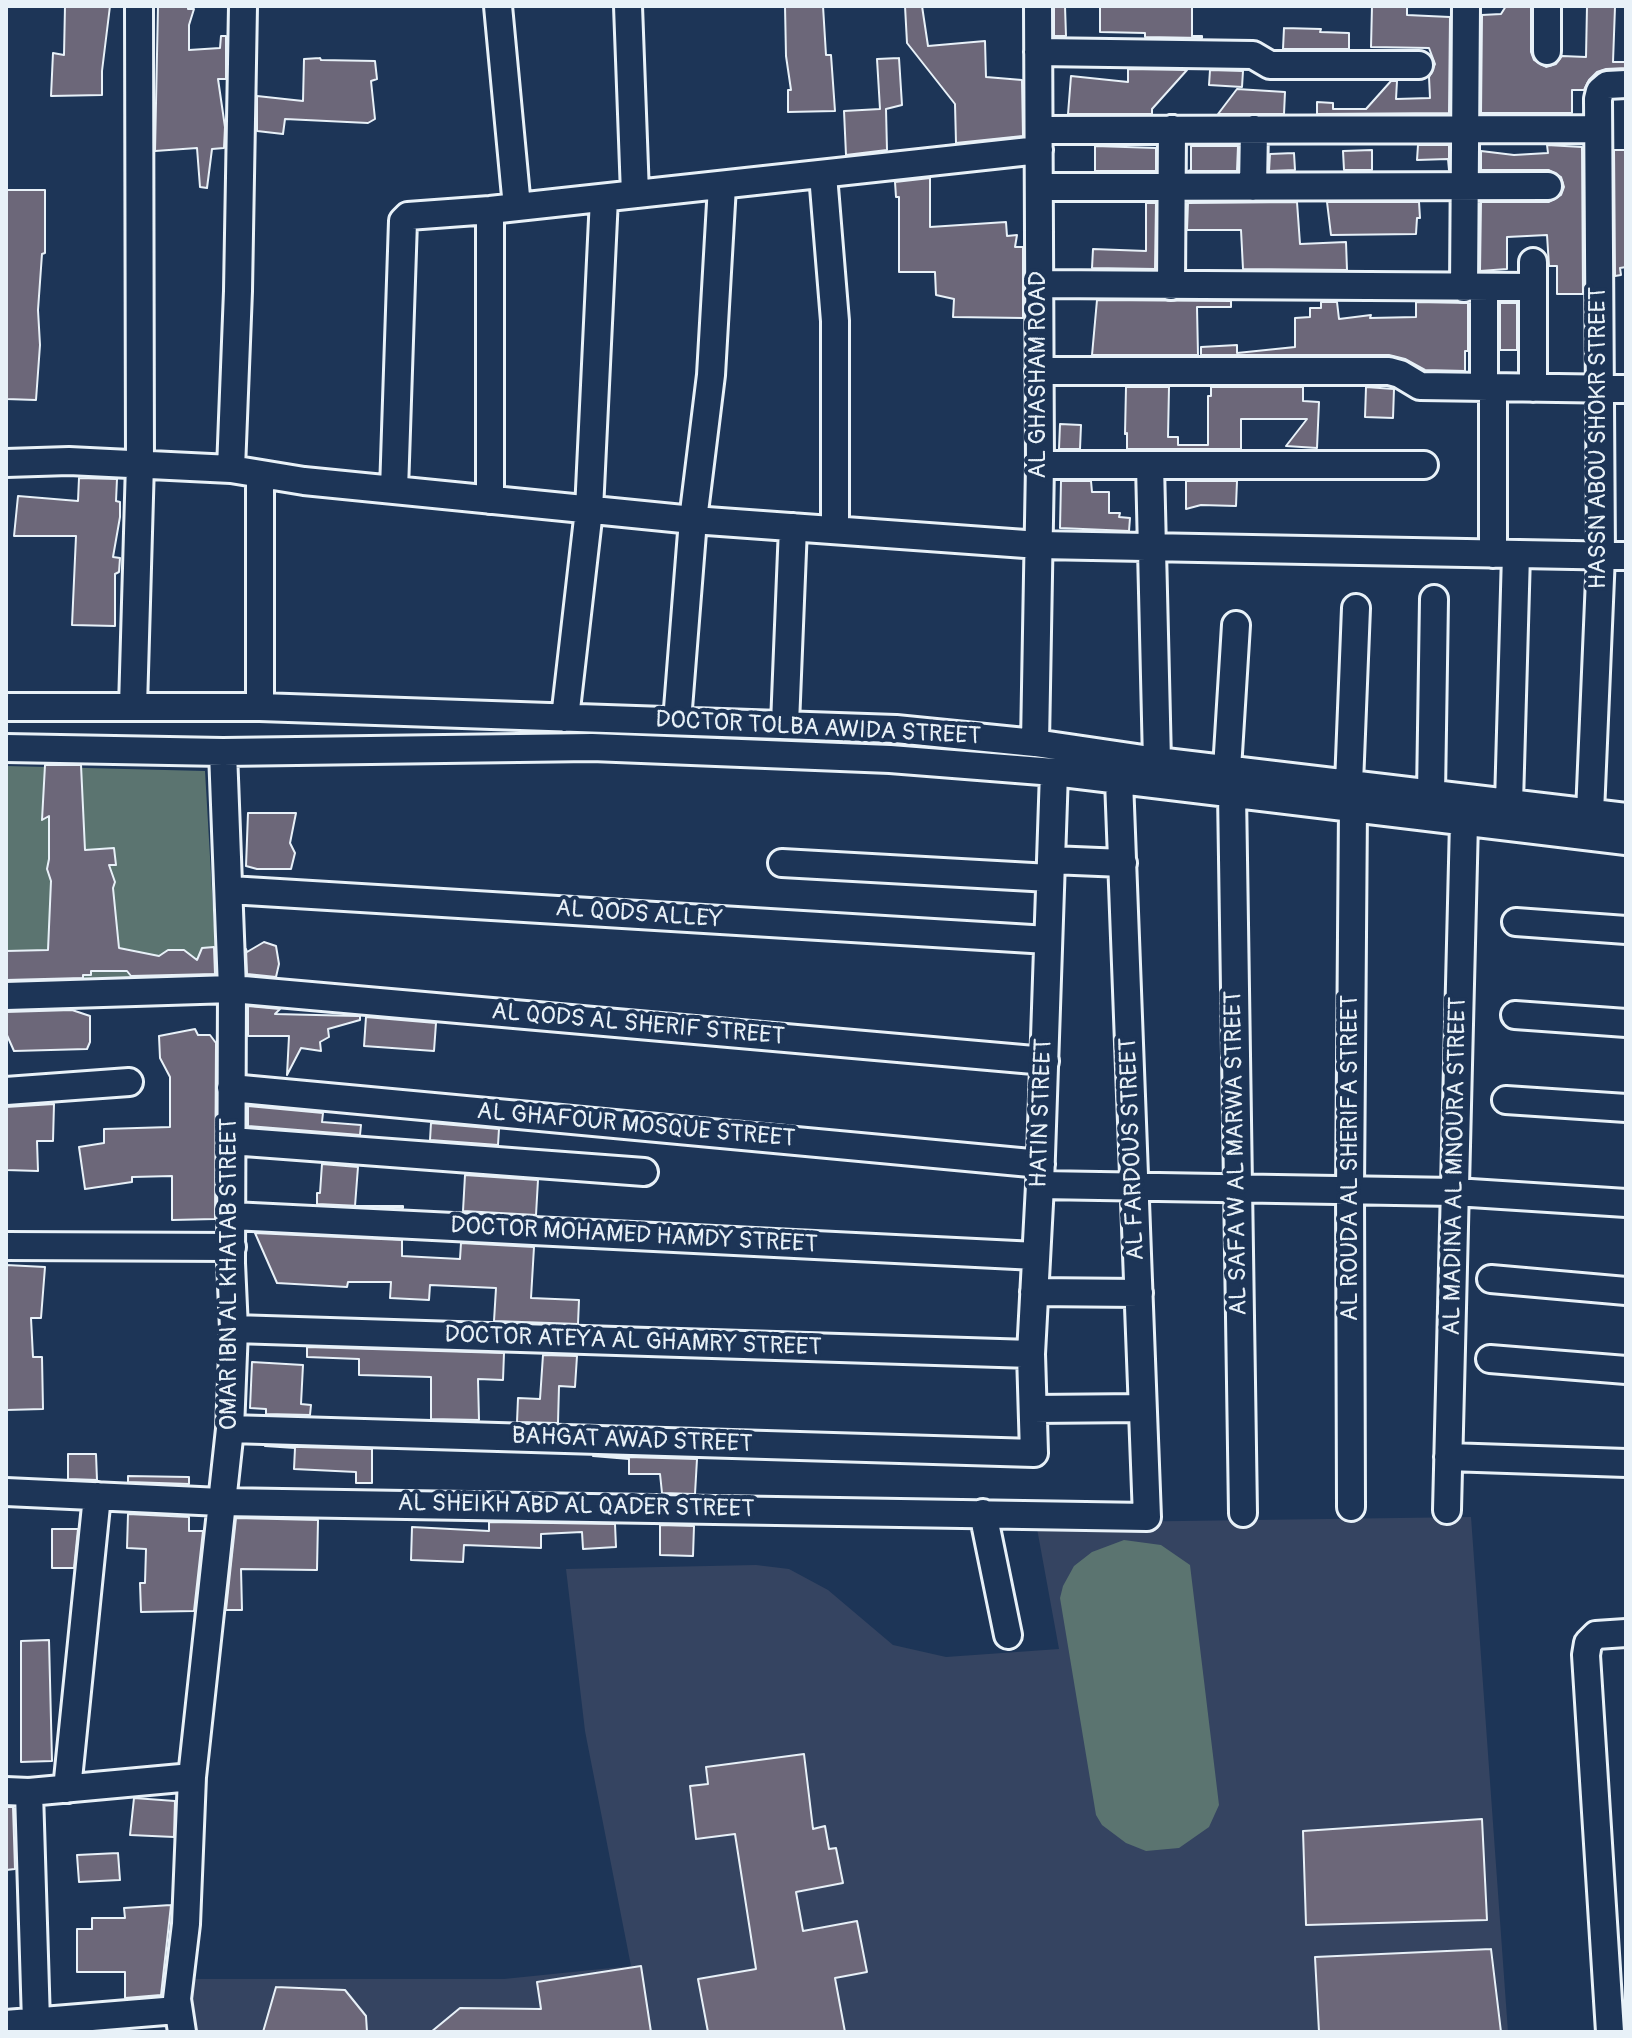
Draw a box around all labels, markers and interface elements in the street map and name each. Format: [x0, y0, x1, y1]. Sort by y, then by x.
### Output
street label: AL GHASHAM ROAD [1025, 271, 1053, 479]
street label: HASSN ABOU SHOKR STREET [1585, 287, 1613, 589]
street label: DOCTOR TOLBA AWIDA STREET [654, 706, 982, 752]
street label: AL QODS ALLEY [554, 895, 724, 935]
street label: AL SAFA W AL MARWA STREET [1220, 990, 1254, 1316]
street label: AL ROUDA AL SHERIFA STREET [1337, 995, 1365, 1321]
street label: AL MADINA AL MNOURA STREET [1439, 996, 1473, 1336]
street label: AL QODS AL SHERIF STREET [490, 998, 786, 1052]
street label: AL FARDOUS STREET [1115, 1037, 1151, 1261]
street label: HATIN STREET [1025, 1038, 1059, 1188]
street label: AL GHAFOUR MOSQUE STREET [476, 1098, 796, 1154]
street label: OMAR IBN AL KHATAB STREET [216, 1118, 244, 1430]
street label: DOCTOR MOHAMED HAMDY STREET [450, 1212, 818, 1260]
street label: DOCTOR ATEYA AL GHAMRY STREET [444, 1321, 822, 1363]
street label: BAHGAT AWAD STREET [511, 1422, 753, 1460]
street label: AL SHEIKH ABD AL QADER STREET [397, 1489, 755, 1525]

